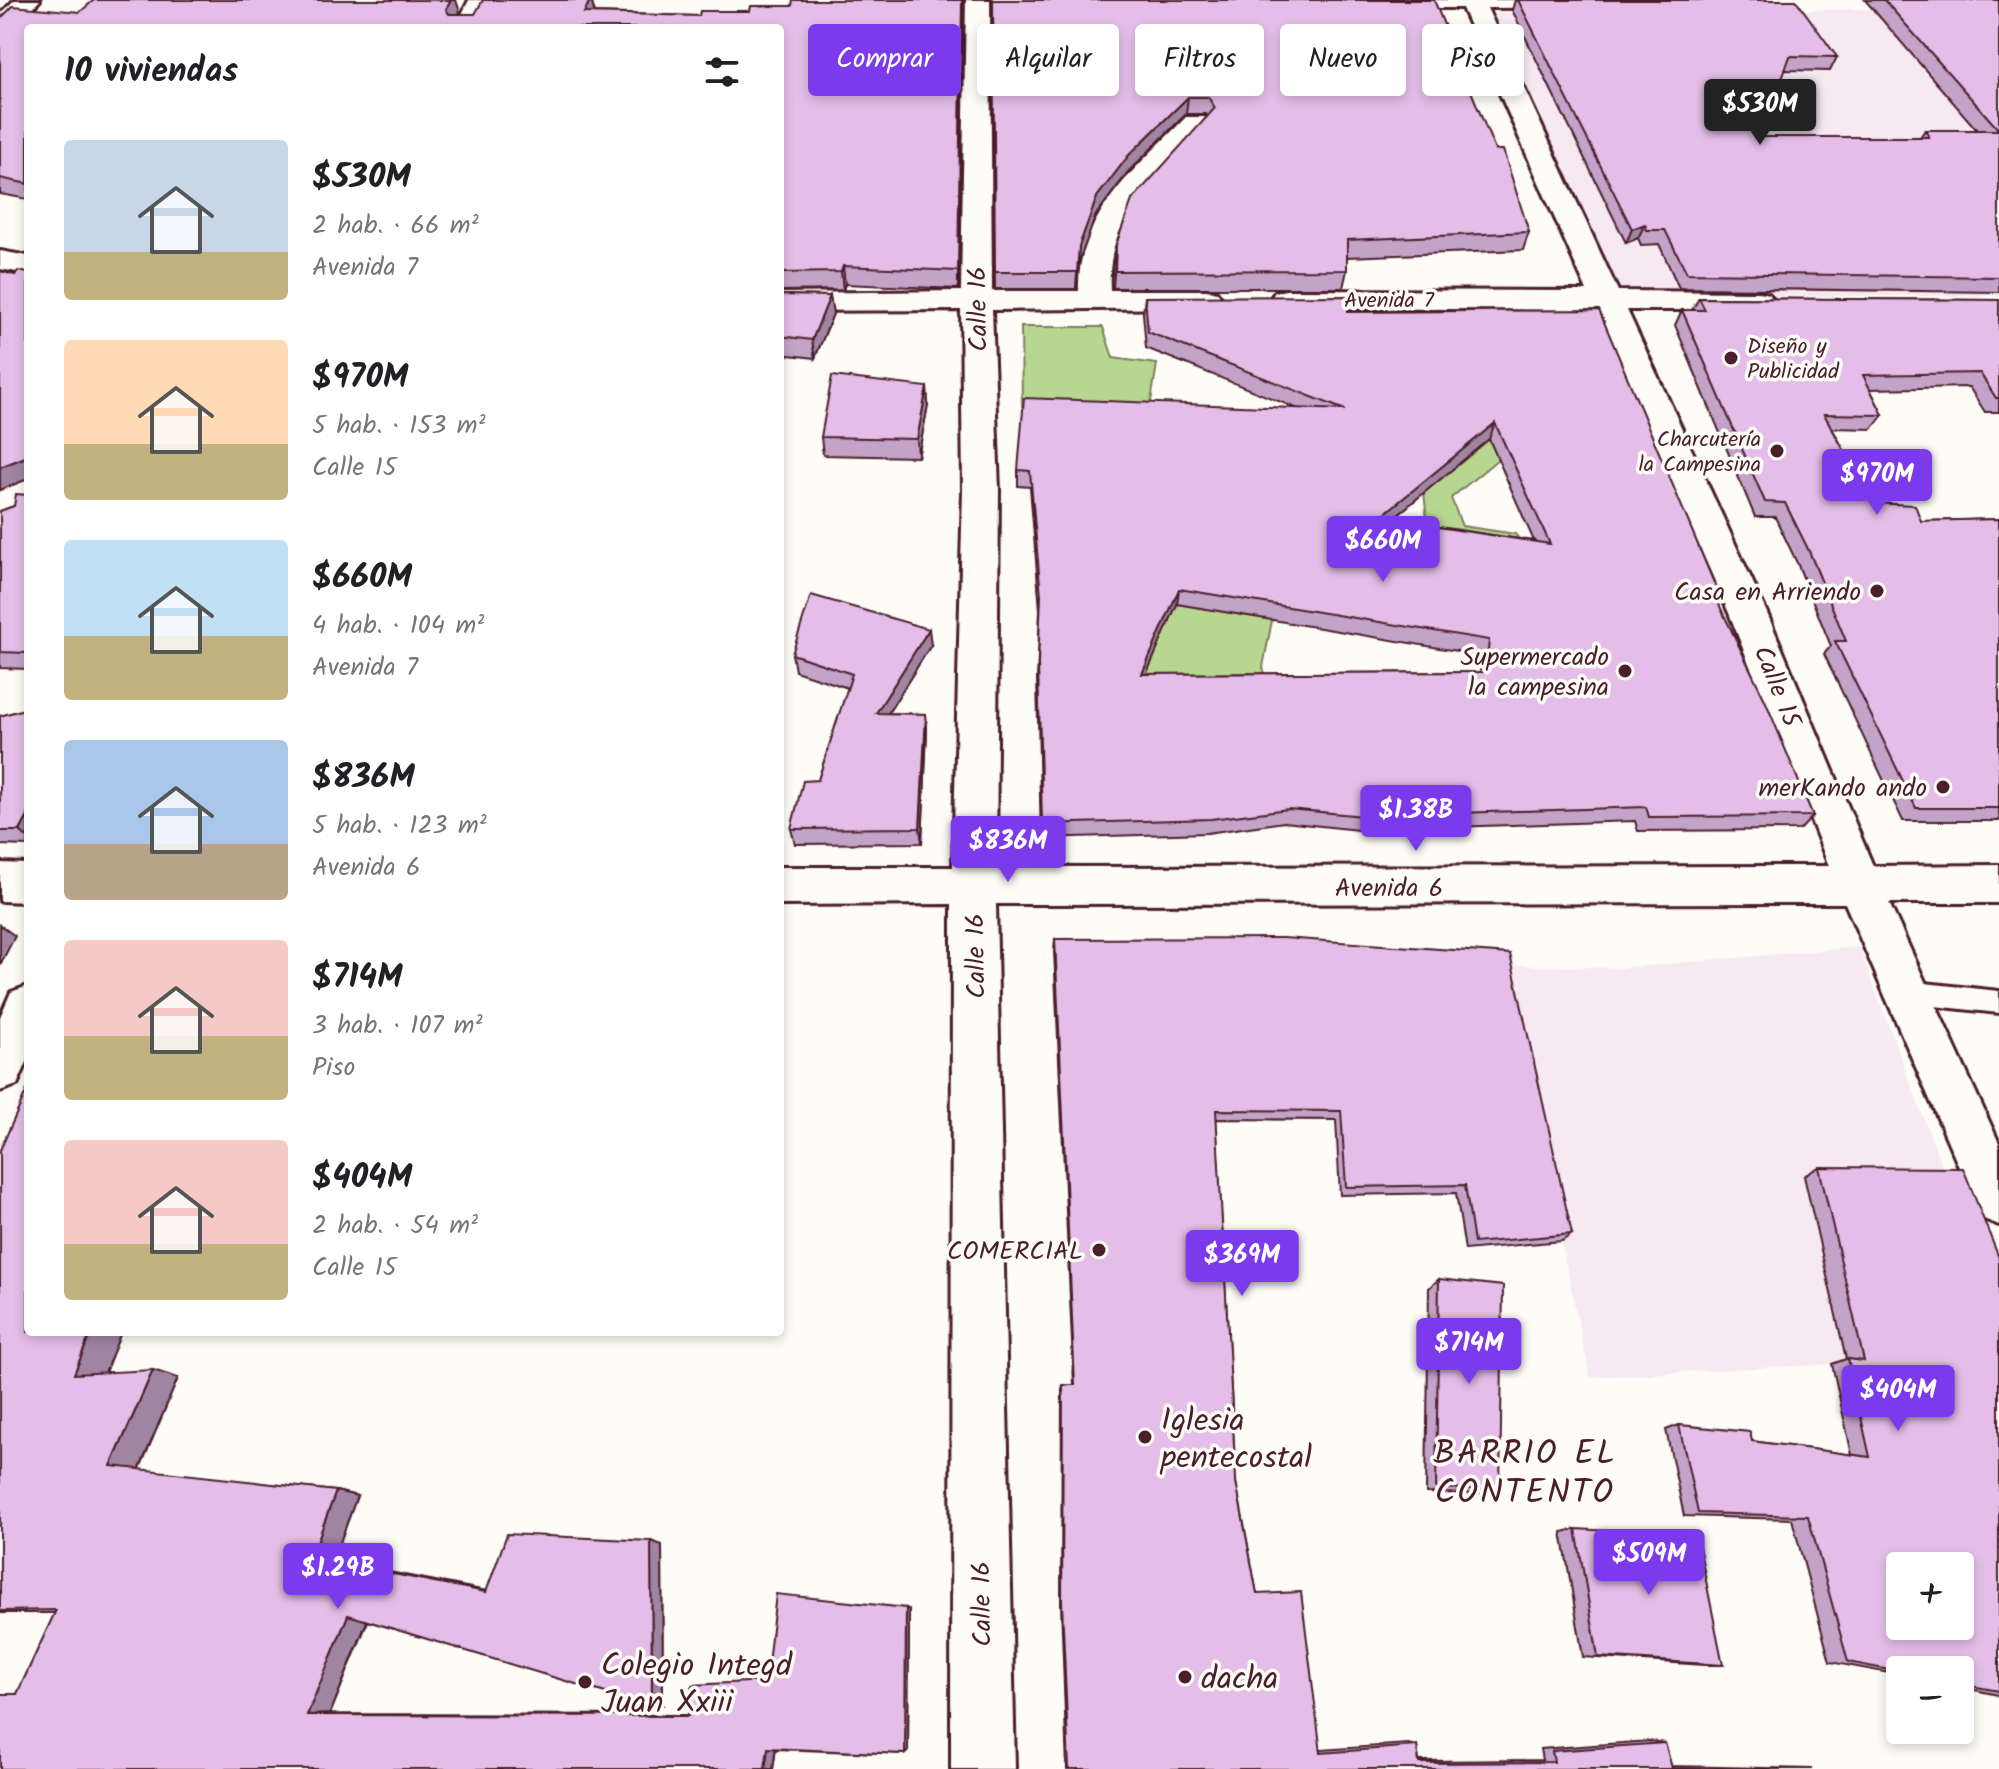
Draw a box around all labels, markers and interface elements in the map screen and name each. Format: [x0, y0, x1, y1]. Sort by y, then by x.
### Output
chip: Comprar [808, 24, 961, 96]
chip: Alquilar [977, 24, 1119, 96]
chip: Filtros [1135, 24, 1264, 96]
chip: Nuevo [1280, 24, 1406, 96]
chip: Piso [1422, 24, 1524, 96]
text: 10 viviendas [64, 45, 238, 99]
icon: filters [700, 50, 744, 94]
pin: $530M [1704, 79, 1816, 147]
text: $530M [1722, 84, 1798, 126]
text: $530M [312, 151, 411, 205]
icon: home [128, 172, 224, 268]
text: 2 hab. · 66 m² [312, 205, 479, 247]
text: Avenida 7 [312, 247, 418, 289]
street label: Calle 16 [957, 266, 1001, 352]
street label: Avenida 7 [1344, 284, 1435, 319]
place label: Diseño y Publicidad [1747, 330, 1840, 390]
marker: Diseño y Publicidad [1722, 349, 1740, 367]
text: $970M [312, 351, 409, 405]
icon: home [128, 372, 224, 468]
text: 5 hab. · 153 m² [312, 405, 485, 447]
place label: Charcutería la Campesina [1638, 423, 1761, 483]
marker: Charcutería la Campesina [1768, 442, 1786, 460]
text: Calle 15 [312, 447, 397, 489]
pin: $970M [1821, 449, 1933, 517]
text: $970M [1840, 454, 1914, 496]
pin: $660M [1327, 516, 1439, 584]
text: $660M [1345, 521, 1421, 563]
text: $660M [312, 551, 412, 605]
icon: home [128, 572, 224, 668]
place label: Casa en Arriendo [1674, 572, 1861, 614]
marker: Casa en Arriendo [1868, 582, 1886, 600]
text: 4 hab. · 104 m² [312, 605, 484, 647]
place label: Supermercado la campesina [1460, 637, 1609, 709]
street label: Calle 15 [1741, 640, 1812, 736]
text: Avenida 7 [312, 647, 418, 689]
marker: Supermercado la campesina [1616, 662, 1634, 680]
text: $836M [312, 751, 415, 805]
place label: merKando ando [1759, 768, 1927, 810]
icon: home [128, 772, 224, 868]
marker: merKando ando [1934, 778, 1952, 796]
pin: $1.38B [1351, 785, 1481, 853]
text: $1.38B [1378, 790, 1454, 832]
text: 5 hab. · 123 m² [312, 805, 487, 847]
pin: $836M [952, 816, 1064, 884]
text: $836M [969, 821, 1047, 863]
text: Avenida 6 [312, 847, 421, 889]
street label: Avenida 6 [1335, 868, 1443, 910]
street label: Calle 16 [955, 913, 999, 999]
text: $714M [312, 951, 403, 1005]
icon: home [128, 972, 224, 1068]
text: 3 hab. · 107 m² [312, 1005, 483, 1047]
text: Piso [312, 1047, 355, 1089]
text: $404M [312, 1151, 412, 1205]
icon: home [128, 1172, 224, 1268]
text: 2 hab. · 54 m² [312, 1205, 478, 1247]
pin: $369M [1186, 1230, 1298, 1298]
place label: COMERCIAL [947, 1231, 1083, 1273]
text: $369M [1204, 1235, 1280, 1277]
marker: COMERCIAL [1090, 1241, 1108, 1259]
text: Calle 15 [312, 1247, 397, 1289]
pin: $714M [1413, 1318, 1525, 1386]
text: $714M [1434, 1323, 1504, 1365]
pin: $404M [1842, 1365, 1954, 1433]
text: $404M [1860, 1370, 1936, 1412]
place label: Iglesia pentecostal [1159, 1396, 1312, 1484]
marker: Iglesia pentecostal [1136, 1428, 1154, 1446]
district label: BARRIO EL CONTENTO [1433, 1428, 1617, 1521]
pin: $509M [1593, 1529, 1705, 1597]
text: $509M [1612, 1534, 1686, 1576]
pin: $1.29B [273, 1543, 403, 1611]
text: $1.29B [301, 1548, 375, 1590]
map controls [1886, 1552, 1974, 1744]
button: + [1886, 1552, 1974, 1640]
street label: Calle 16 [961, 1561, 1005, 1647]
place label: Colegio Integd Juan Xxiii [601, 1641, 793, 1729]
place label: dacha [1201, 1654, 1278, 1705]
button: − [1886, 1656, 1974, 1744]
marker: dacha [1176, 1668, 1194, 1686]
marker: Colegio Integd Juan Xxiii [576, 1673, 594, 1691]

